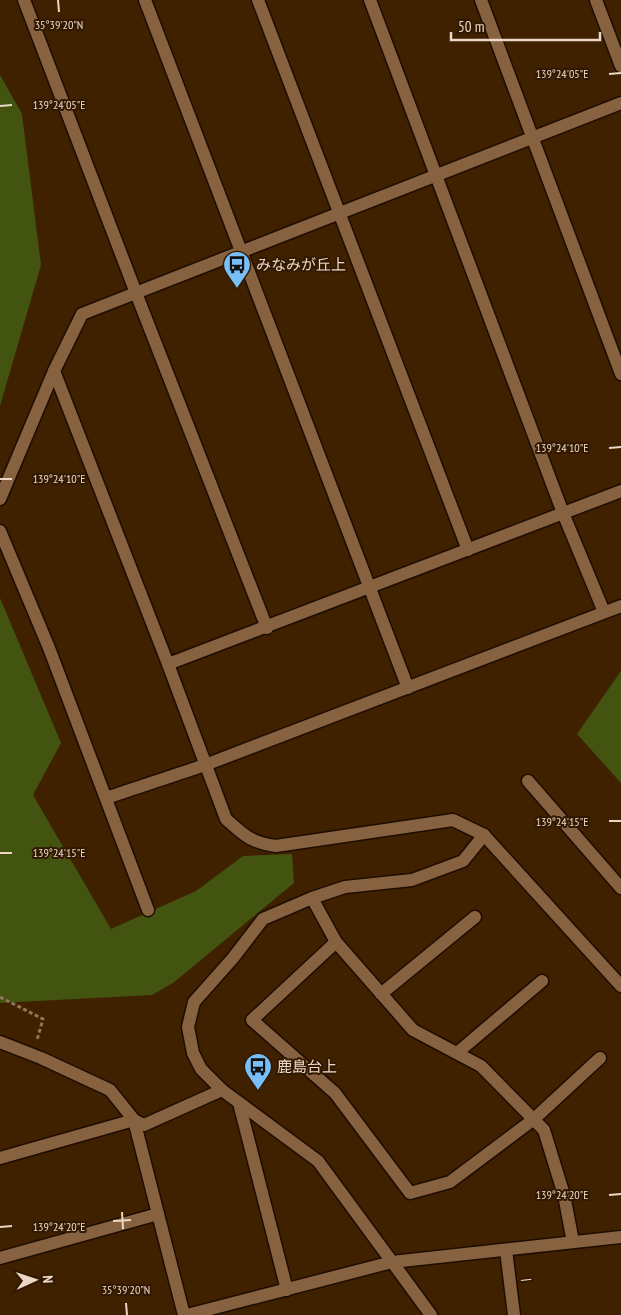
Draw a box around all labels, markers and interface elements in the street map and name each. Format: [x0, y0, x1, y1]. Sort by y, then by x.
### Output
scale bar [451, 10, 600, 42]
text: 35°39'20"N [35, 17, 83, 32]
text: 50 m [458, 17, 484, 36]
text: 139°24'05"E [536, 66, 588, 81]
text: 139°24'05"E [33, 97, 85, 112]
bus stop icon: みなみが丘上 [222, 250, 252, 289]
place label: みなみが丘上 [256, 255, 346, 274]
text: 139°24'10"E [536, 440, 588, 455]
text: 139°24'10"E [33, 471, 85, 486]
text: 139°24'15"E [536, 814, 588, 829]
text: 139°24'15"E [33, 845, 85, 860]
bus stop icon: 鹿島台上 [243, 1052, 273, 1091]
place label: 鹿島台上 [277, 1057, 337, 1076]
text: 139°24'20"E [536, 1187, 588, 1202]
text: 139°24'20"E [33, 1219, 85, 1234]
north arrow [10, 1255, 60, 1305]
text: N [39, 1275, 57, 1284]
street label: I [517, 1277, 536, 1283]
text: 35°39'20"N [102, 1282, 150, 1297]

